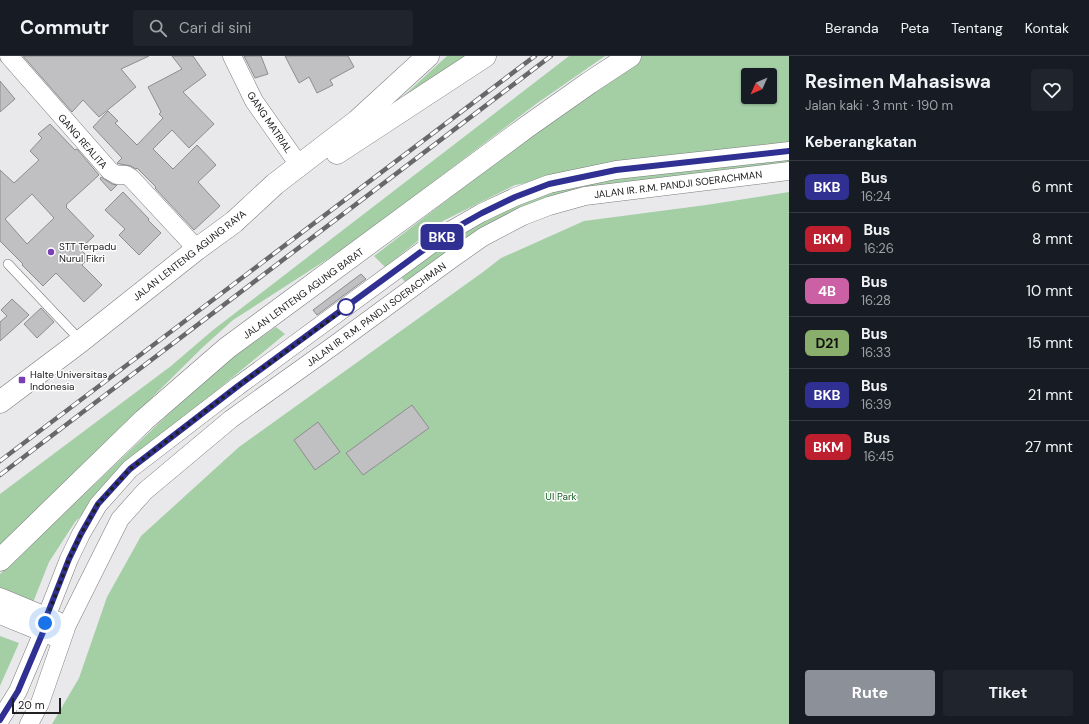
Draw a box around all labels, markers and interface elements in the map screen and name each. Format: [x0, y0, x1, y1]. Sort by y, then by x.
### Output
search box [133, 10, 413, 46]
text: Commutr [20, 15, 109, 40]
icon: search [147, 17, 169, 39]
text: Cari di sini [179, 18, 251, 38]
text: Beranda [825, 19, 879, 37]
text: Peta [901, 19, 929, 37]
text: Tentang [951, 19, 1003, 37]
text: Kontak [1025, 19, 1069, 37]
north arrow [741, 68, 777, 104]
map controls [741, 68, 777, 104]
text: Resimen Mahasiswa [805, 69, 991, 94]
button: heart [1031, 69, 1073, 111]
street label: GANG MATRIAL [244, 89, 295, 156]
text: Jalan kaki · 3 mnt · 190 m [805, 97, 953, 114]
street label: GANG REALITA [55, 111, 110, 172]
text: Keberangkatan [805, 132, 917, 152]
street label: JALAN IR. R.M. PANDJI SOERACHMAN [593, 168, 763, 201]
text: Bus [861, 168, 888, 188]
text: 6 mnt [1032, 177, 1073, 197]
text: BKB [813, 178, 841, 196]
text: 16:24 [861, 188, 891, 205]
street label: JALAN LENTENG AGUNG RAYA [130, 207, 249, 304]
text: Bus [863, 220, 890, 240]
line badge: BKB [419, 224, 465, 250]
text: BKB [428, 228, 456, 246]
text: 8 mnt [1032, 229, 1073, 249]
text: BKM [813, 230, 843, 248]
place label: STT Terpadu Nurul Fikri [59, 240, 117, 265]
text: 16:26 [863, 240, 894, 257]
street label: JALAN LENTENG AGUNG BARAT [240, 245, 367, 342]
marker: STT Terpadu Nurul Fikri [46, 247, 56, 257]
street label: JALAN IR. R.M. PANDJI SOERACHMAN [304, 259, 449, 369]
text: Bus [861, 272, 888, 292]
text: 10 mnt [1026, 281, 1073, 301]
text: 4B [818, 282, 836, 300]
text: 16:28 [861, 292, 891, 309]
unlabelled marker [337, 298, 355, 316]
text: Bus [861, 324, 888, 344]
text: 15 mnt [1027, 333, 1073, 353]
text: D21 [816, 334, 838, 352]
text: 16:33 [861, 344, 891, 361]
place label: Halte Universitas Indonesia [30, 368, 108, 393]
marker: Halte Universitas Indonesia [17, 375, 27, 385]
text: Bus [861, 376, 888, 396]
text: 21 mnt [1028, 385, 1073, 405]
text: BKB [813, 386, 841, 404]
text: 16:39 [861, 396, 891, 413]
text: Bus [863, 428, 890, 448]
text: 27 mnt [1025, 437, 1073, 457]
text: BKM [813, 438, 843, 456]
text: 16:45 [863, 448, 894, 465]
park label: UI Park [545, 490, 577, 503]
your location [35, 613, 55, 633]
button: Rute [805, 670, 935, 716]
button: Tiket [943, 670, 1073, 716]
scale bar [12, 696, 61, 715]
text: 20 m [18, 698, 44, 712]

